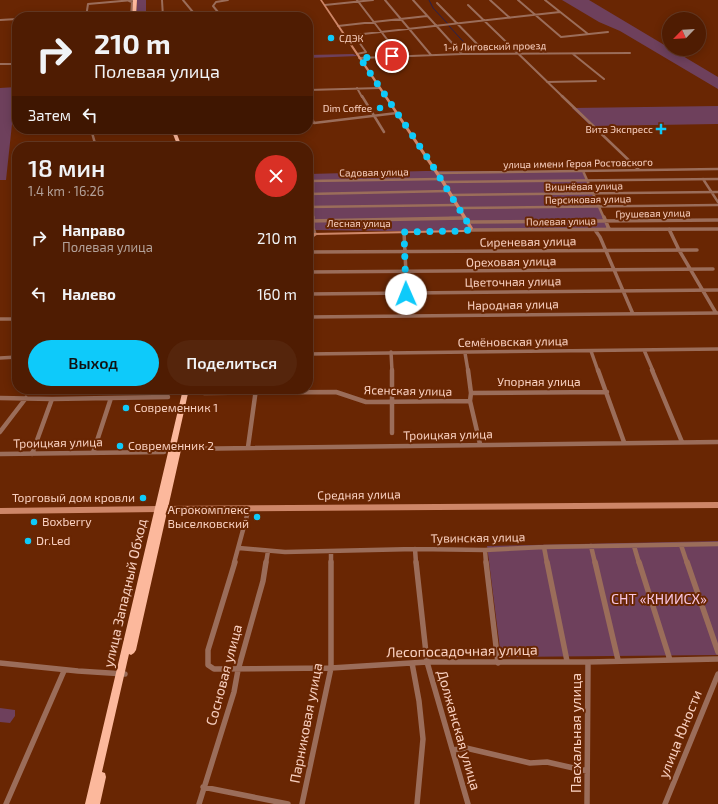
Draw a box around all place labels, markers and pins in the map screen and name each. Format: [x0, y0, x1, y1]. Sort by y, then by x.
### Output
place label: СДЭК [339, 32, 363, 44]
marker: СДЭК [326, 33, 336, 43]
pin [375, 39, 409, 73]
place label: Dim Coffee [323, 102, 372, 114]
marker: Dim Coffee [375, 103, 385, 113]
place label: Вита Экспресс [586, 123, 653, 135]
marker: Вита Экспресс [656, 124, 666, 134]
place label: Современник 1 [134, 400, 218, 414]
marker: Современник 1 [121, 403, 131, 413]
place label: Современник 2 [128, 438, 214, 452]
marker: Современник 2 [115, 441, 125, 451]
place label: Торговый дом кровли [12, 490, 135, 504]
marker: Торговый дом кровли [138, 493, 148, 503]
place label: Агрокомплекс Выселковский [168, 502, 249, 530]
marker: Агрокомплекс Выселковский [252, 512, 262, 522]
place label: Boxberry [42, 514, 92, 528]
marker: Boxberry [29, 517, 39, 527]
place label: Dr.Led [36, 533, 70, 547]
marker: Dr.Led [23, 536, 33, 546]

